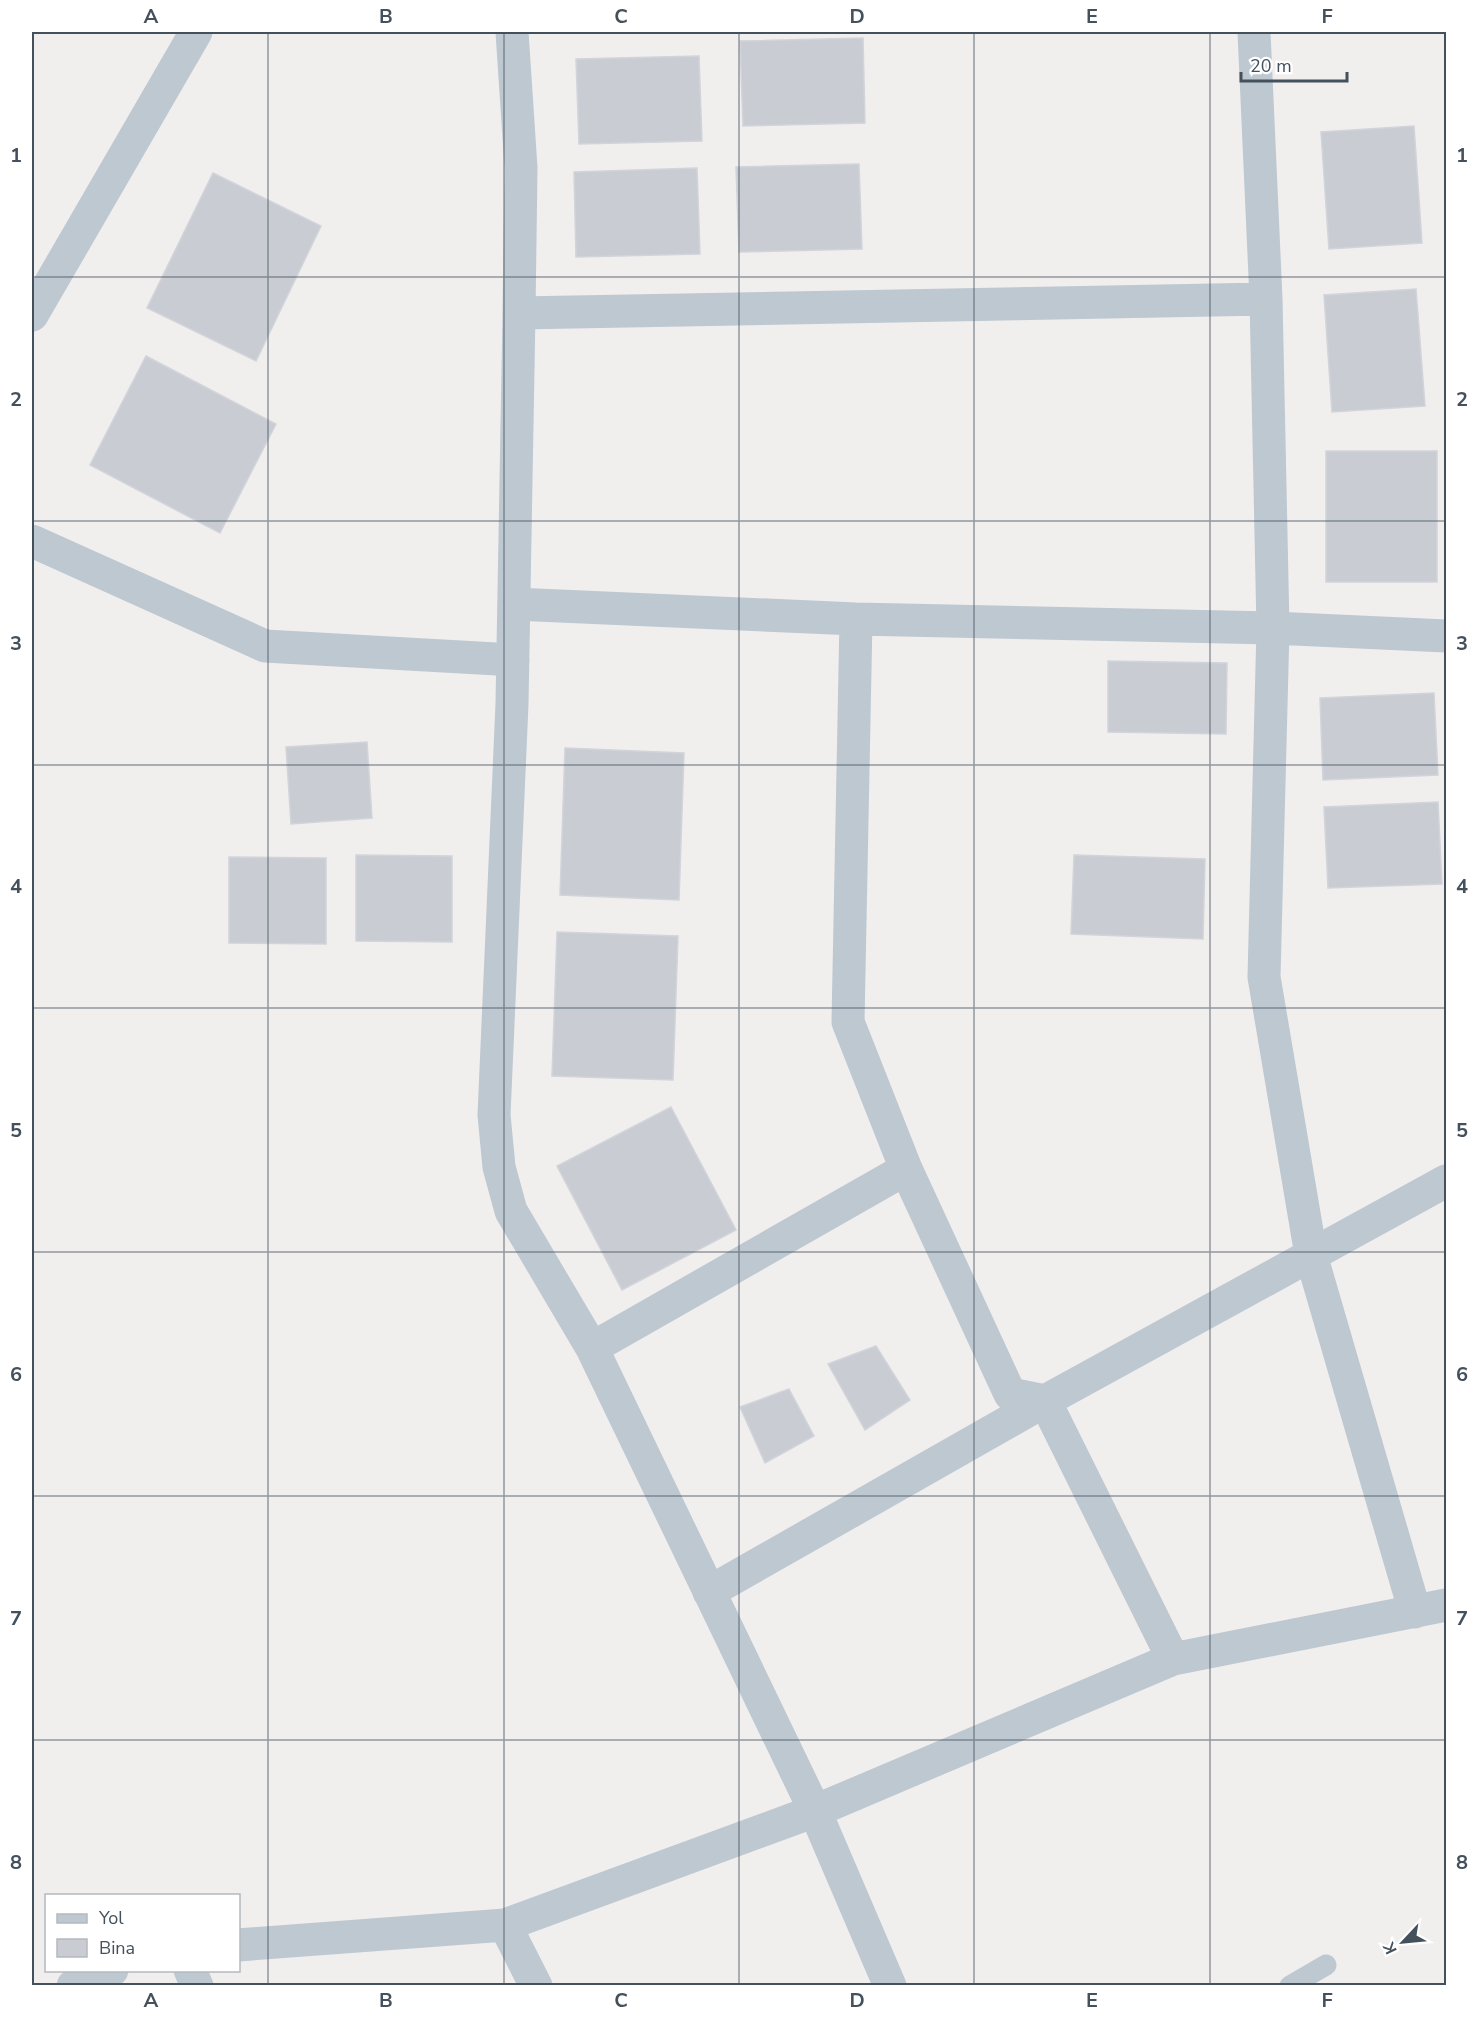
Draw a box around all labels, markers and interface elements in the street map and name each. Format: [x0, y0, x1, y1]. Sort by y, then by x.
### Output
text: A [144, 3, 159, 30]
text: B [379, 3, 393, 30]
text: C [614, 3, 628, 30]
text: D [849, 3, 865, 30]
text: E [1086, 3, 1098, 30]
text: F [1321, 3, 1333, 30]
scale bar [1241, 45, 1348, 83]
text: 20 m [1250, 54, 1292, 78]
text: 1 [10, 142, 22, 169]
text: 1 [1456, 142, 1468, 169]
text: 2 [10, 386, 22, 413]
text: 2 [1456, 386, 1468, 413]
text: 3 [10, 630, 22, 657]
text: 3 [1456, 630, 1468, 657]
text: 4 [10, 873, 22, 900]
text: 4 [1456, 873, 1468, 900]
text: 5 [10, 1117, 22, 1144]
text: 5 [1456, 1117, 1468, 1144]
text: 6 [10, 1361, 22, 1388]
text: 6 [1456, 1361, 1468, 1388]
text: 7 [10, 1605, 22, 1632]
text: 7 [1456, 1605, 1468, 1632]
text: 8 [10, 1849, 22, 1876]
text: 8 [1456, 1849, 1468, 1876]
legend [45, 1894, 240, 1972]
text: Yol [98, 1906, 124, 1930]
north arrow [1373, 1912, 1433, 1972]
text: Bina [99, 1936, 135, 1960]
text: K [1378, 1937, 1403, 1958]
text: A [144, 1987, 159, 2014]
text: B [379, 1987, 393, 2014]
text: C [614, 1987, 628, 2014]
text: D [849, 1987, 865, 2014]
text: E [1086, 1987, 1098, 2014]
text: F [1321, 1987, 1333, 2014]

